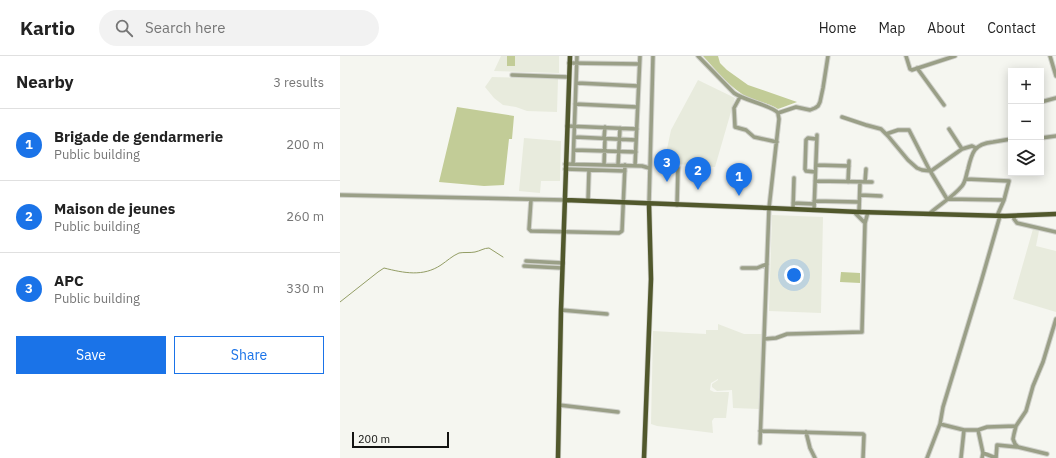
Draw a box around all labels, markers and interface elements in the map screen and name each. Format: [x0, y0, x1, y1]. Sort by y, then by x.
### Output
search box [99, 10, 379, 46]
text: Kartio [20, 16, 75, 40]
icon: search [113, 17, 135, 39]
text: Search here [145, 18, 225, 37]
text: Home [819, 19, 856, 37]
text: Map [878, 19, 905, 37]
text: About [927, 19, 965, 37]
text: Contact [987, 19, 1036, 37]
map controls [1008, 68, 1044, 176]
button: + [1008, 68, 1044, 104]
text: Nearby [16, 71, 74, 93]
text: 3 results [273, 74, 324, 91]
button: − [1008, 104, 1044, 140]
text: Brigade de gendarmerie [54, 127, 223, 146]
text: 1 [25, 136, 33, 153]
text: 200 m [286, 136, 324, 153]
button: layers [1008, 140, 1044, 176]
text: Public building [54, 146, 140, 163]
pin: 3 [654, 149, 680, 182]
pin: 2 [685, 157, 711, 190]
pin: 1 [726, 163, 752, 196]
text: Maison de jeunes [54, 199, 175, 218]
text: 2 [25, 208, 33, 225]
text: 260 m [286, 208, 324, 225]
text: Public building [54, 218, 140, 235]
your location [784, 265, 804, 285]
text: APC [54, 271, 84, 290]
text: 3 [25, 280, 33, 297]
text: 330 m [286, 280, 324, 297]
text: Public building [54, 290, 140, 307]
button: Save [16, 336, 166, 374]
button: Share [174, 336, 324, 374]
scale bar [352, 430, 449, 449]
text: 200 m [358, 432, 390, 446]

